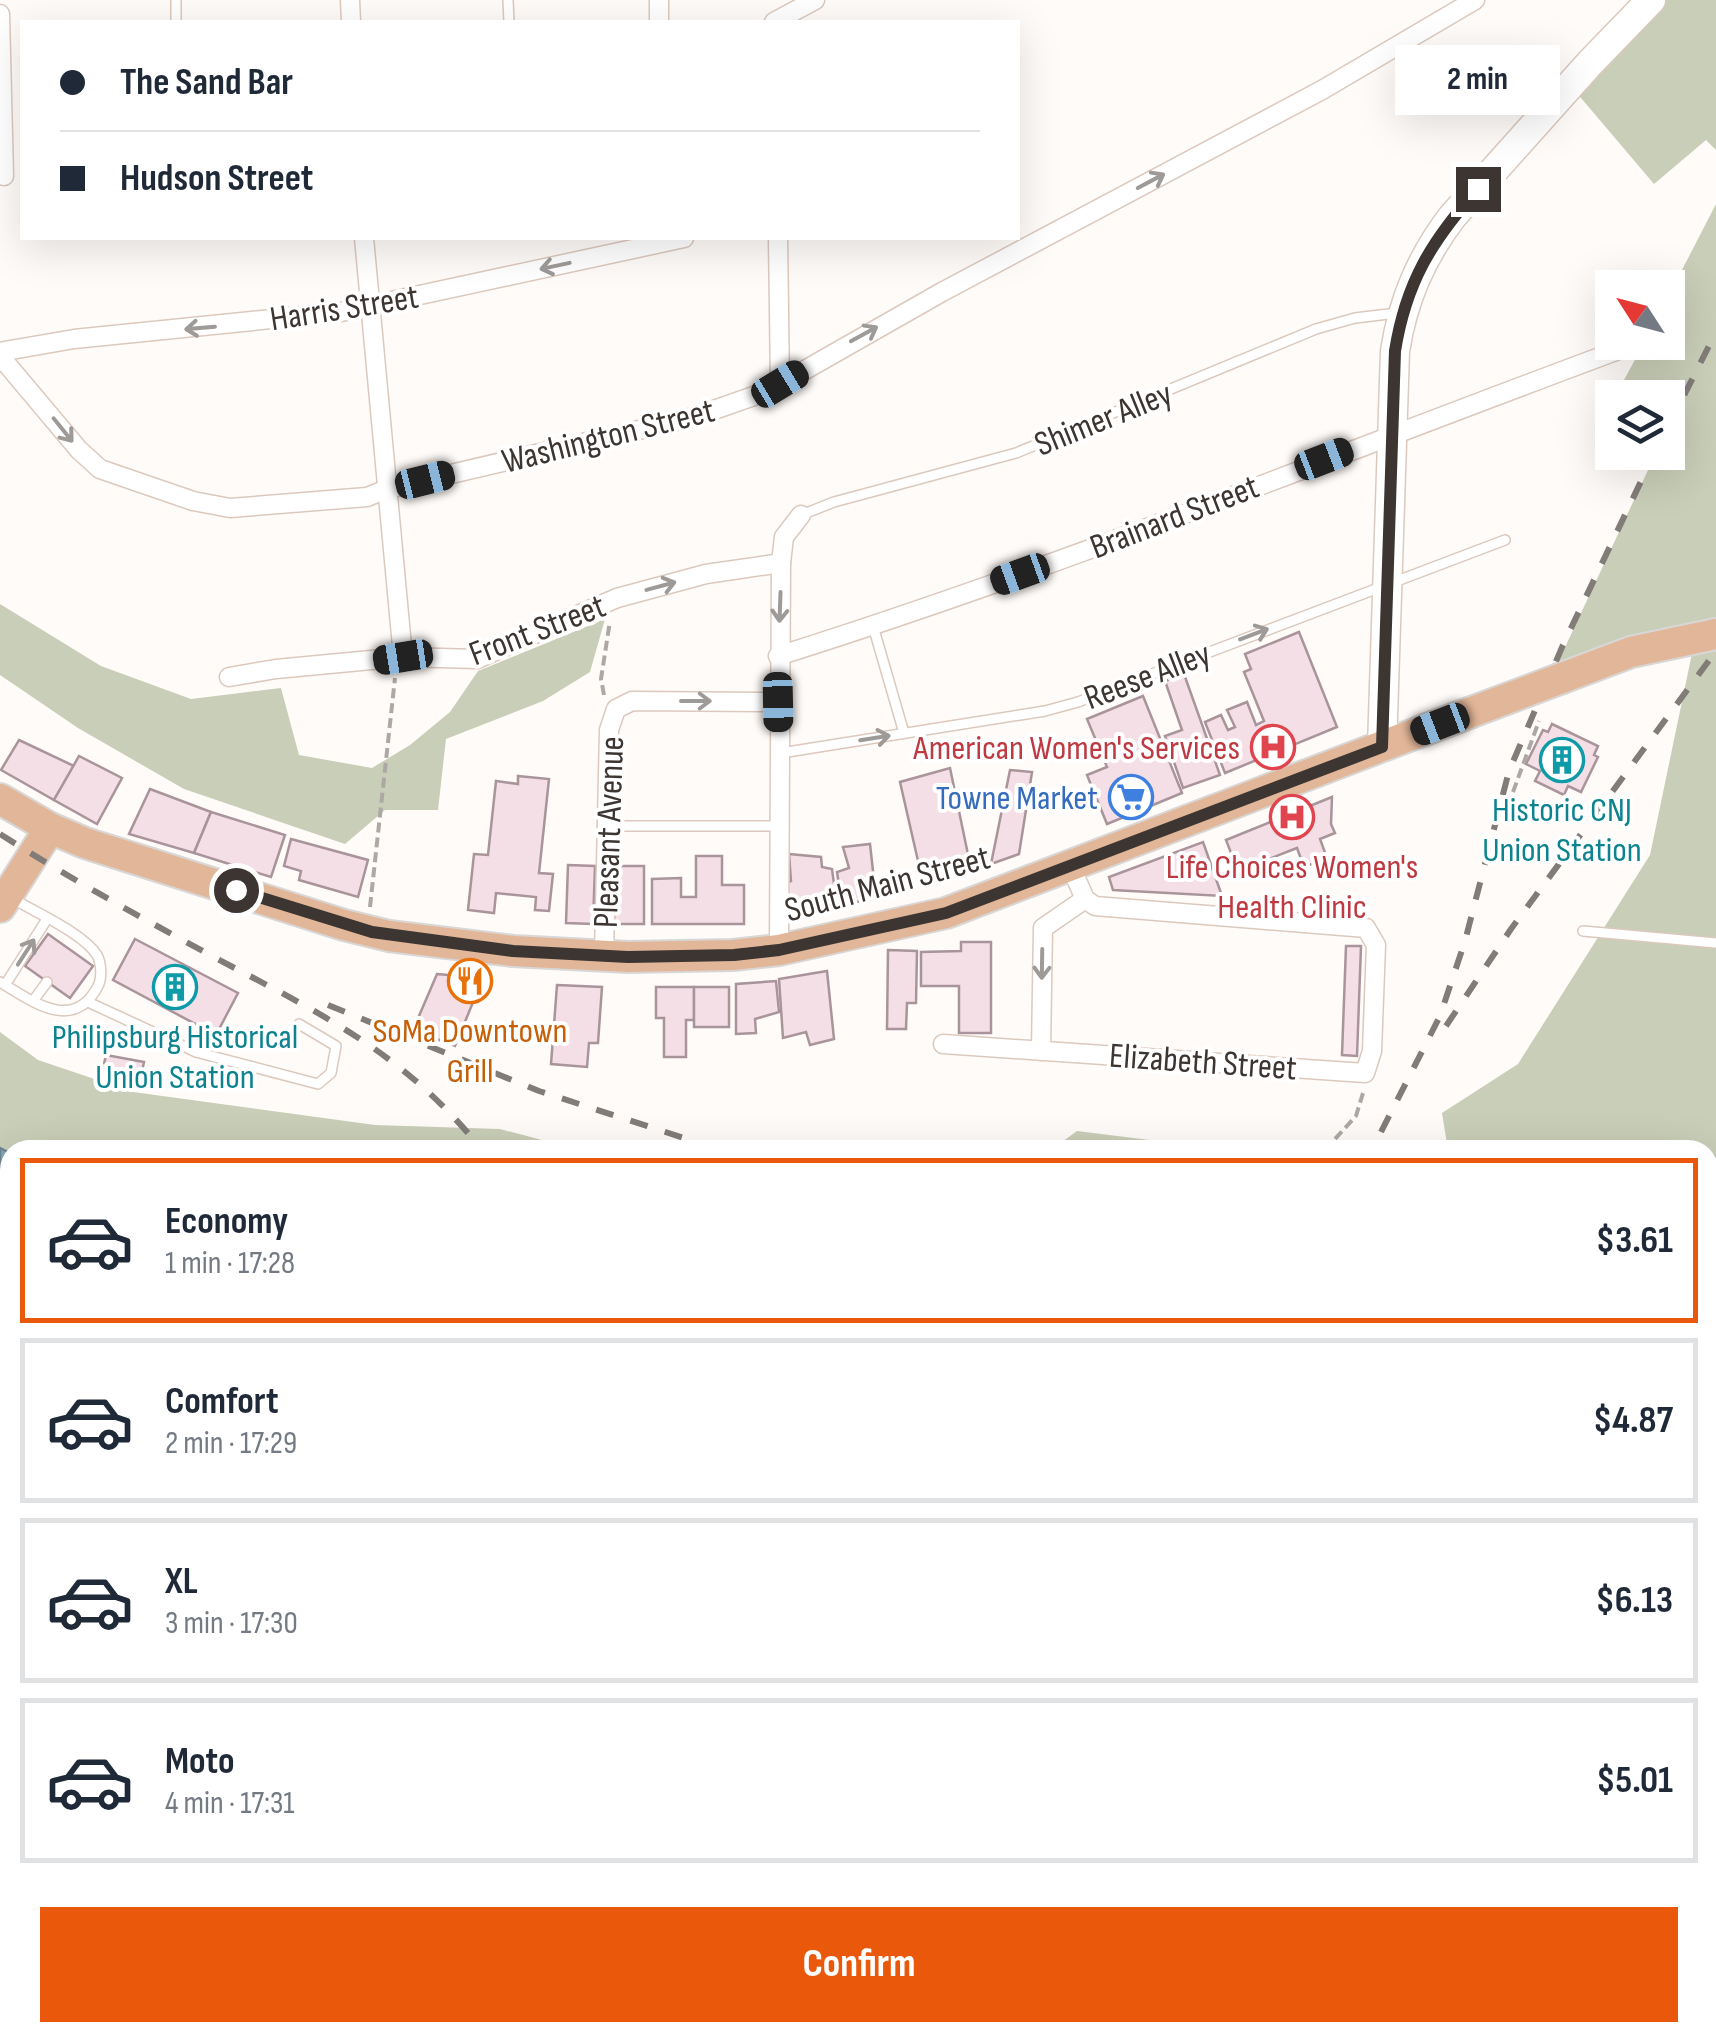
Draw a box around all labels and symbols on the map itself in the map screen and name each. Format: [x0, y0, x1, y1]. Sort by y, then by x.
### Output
callout: 2 min [1396, 44, 1560, 114]
route end [1456, 167, 1501, 212]
one-way arrow [1135, 171, 1165, 190]
one-way arrow [539, 258, 571, 276]
north arrow [1595, 270, 1685, 360]
street label: Harris Street [267, 276, 422, 341]
one-way arrow [185, 318, 217, 337]
one-way arrow [849, 324, 879, 344]
car [747, 356, 813, 412]
street label: Shimer Alley [1029, 372, 1179, 466]
street label: Washington Street [498, 389, 719, 484]
one-way arrow [52, 417, 74, 443]
car [1291, 434, 1357, 484]
car [392, 458, 458, 502]
street label: Brainard Street [1084, 466, 1265, 569]
car [987, 550, 1053, 598]
one-way arrow [644, 576, 676, 594]
street label: Front Street [463, 585, 612, 676]
one-way arrow [770, 590, 789, 622]
one-way arrow [1238, 624, 1269, 642]
street label: Reese Alley [1078, 633, 1217, 720]
car [371, 637, 435, 677]
car [762, 672, 794, 732]
one-way arrow [680, 692, 712, 710]
car [1407, 699, 1473, 749]
hospital icon: American Women's Services [1250, 724, 1296, 770]
place label: American Women's Services [912, 727, 1240, 770]
one-way arrow [858, 728, 891, 747]
street label: Pleasant Avenue [585, 735, 634, 929]
building icon: Historic CNJ Union Station [1539, 737, 1585, 783]
supermarket icon: Towne Market [1108, 774, 1154, 820]
place label: Towne Market [936, 777, 1098, 820]
place label: Historic CNJ Union Station [1482, 789, 1642, 872]
hospital icon: Life Choices Women's Health Clinic [1269, 794, 1315, 840]
street label: South Main Street [780, 836, 995, 932]
place label: Life Choices Women's Health Clinic [1166, 846, 1418, 929]
route start [214, 868, 259, 913]
one-way arrow [15, 938, 36, 967]
one-way arrow [1033, 948, 1052, 980]
restaurant icon: SoMa Downtown Grill [447, 958, 493, 1004]
building icon: Philipsburg Historical Union Station [152, 964, 198, 1010]
place label: SoMa Downtown Grill [372, 1010, 568, 1093]
place label: Philipsburg Historical Union Station [52, 1016, 298, 1099]
street label: Elizabeth Street [1108, 1034, 1298, 1090]

